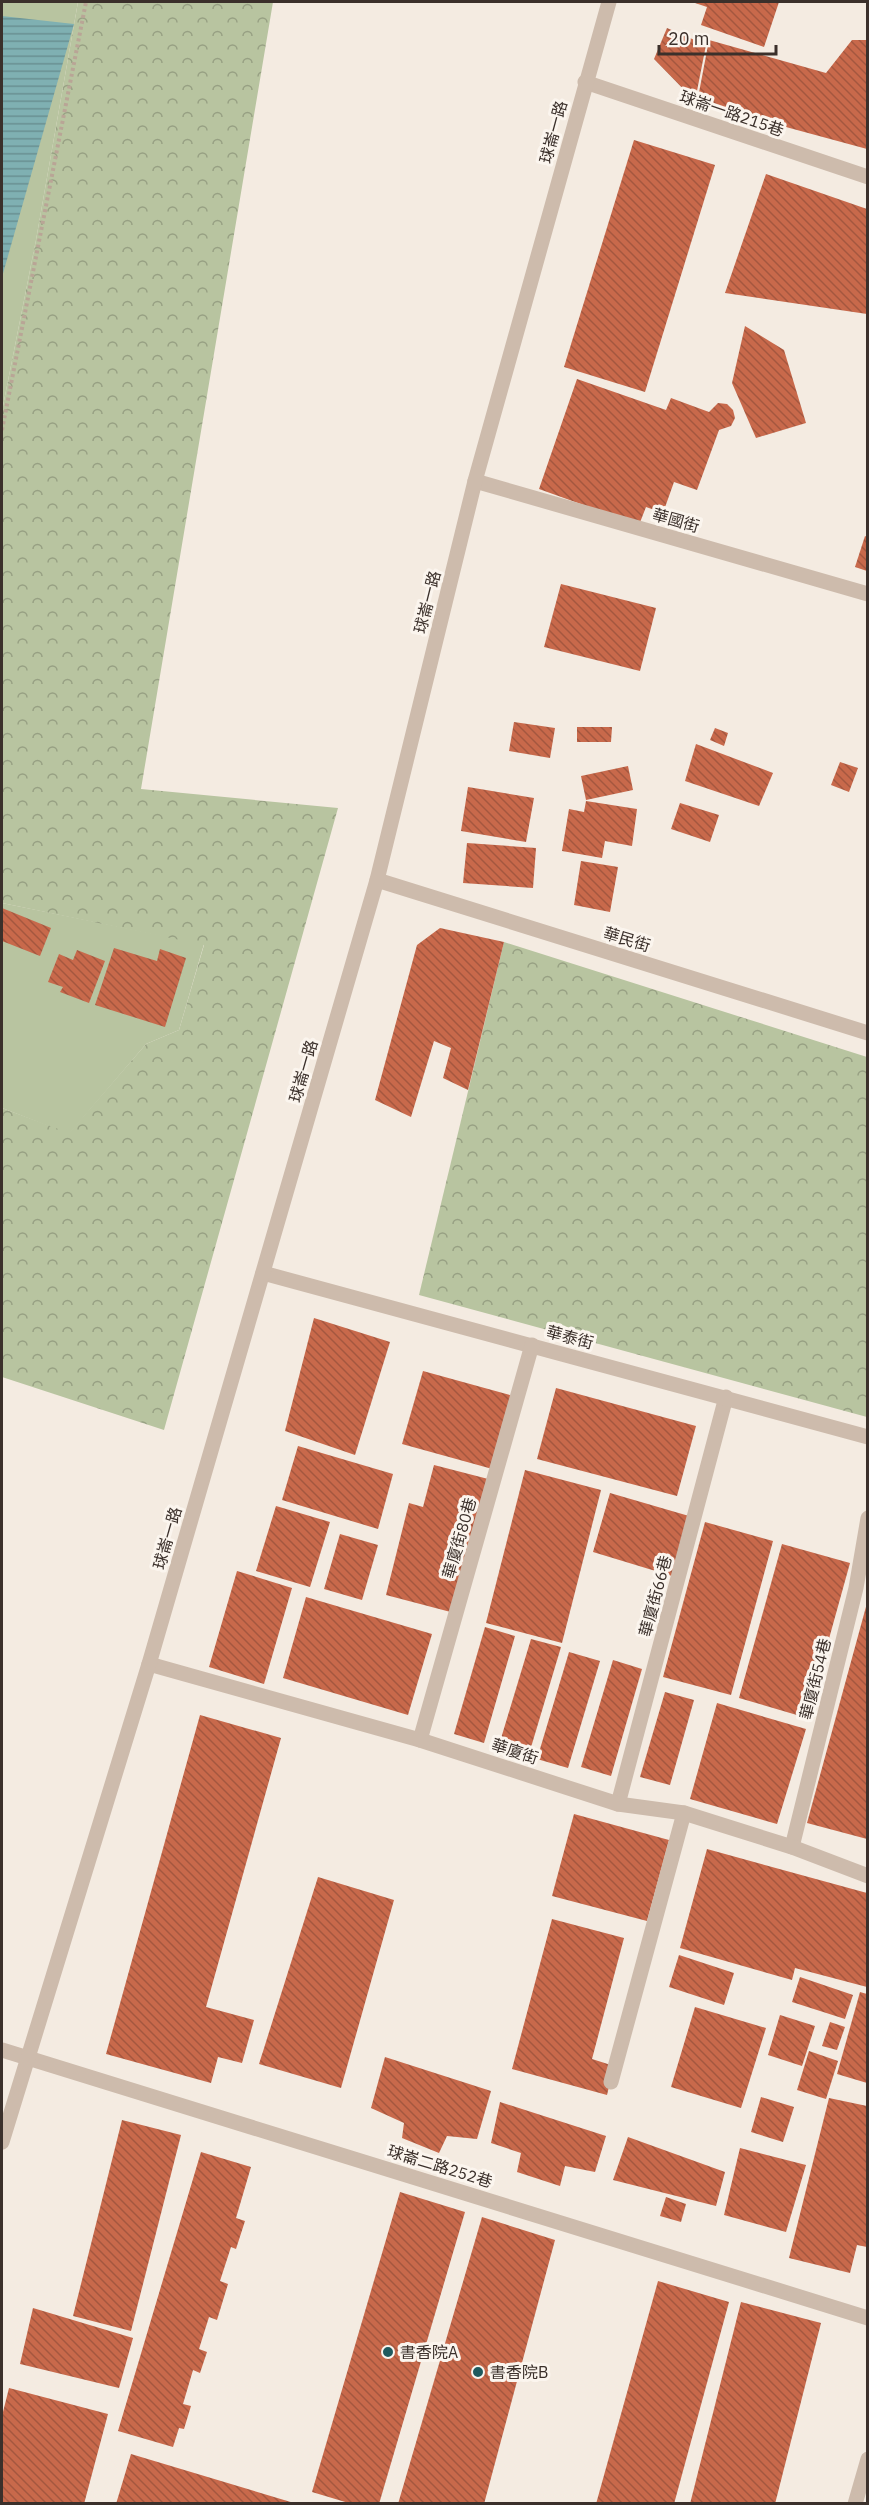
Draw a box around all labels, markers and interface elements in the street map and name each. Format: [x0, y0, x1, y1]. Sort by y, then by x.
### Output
scale bar [659, 18, 776, 56]
text: 20 m [668, 27, 710, 50]
street label: 球崙一路215巷 [677, 86, 787, 140]
street label: 球崙一路 [535, 98, 571, 166]
street label: 華國街 [650, 504, 702, 536]
street label: 球崙一路 [410, 569, 444, 635]
street label: 華民街 [601, 922, 653, 956]
street label: 球崙一路 [285, 1037, 321, 1105]
street label: 華泰街 [544, 1321, 596, 1353]
street label: 華廈街80巷 [438, 1495, 480, 1581]
street label: 球崙一路 [149, 1504, 185, 1572]
street label: 華廈街66巷 [635, 1553, 675, 1639]
street label: 華廈街54巷 [795, 1636, 835, 1722]
street label: 華廈街 [489, 1734, 541, 1768]
street label: 球崙二路252巷 [385, 2141, 495, 2191]
place label: 書香院A [400, 2342, 458, 2362]
marker: 書香院A [381, 2345, 395, 2359]
place label: 書香院B [490, 2362, 548, 2382]
marker: 書香院B [471, 2365, 485, 2379]

